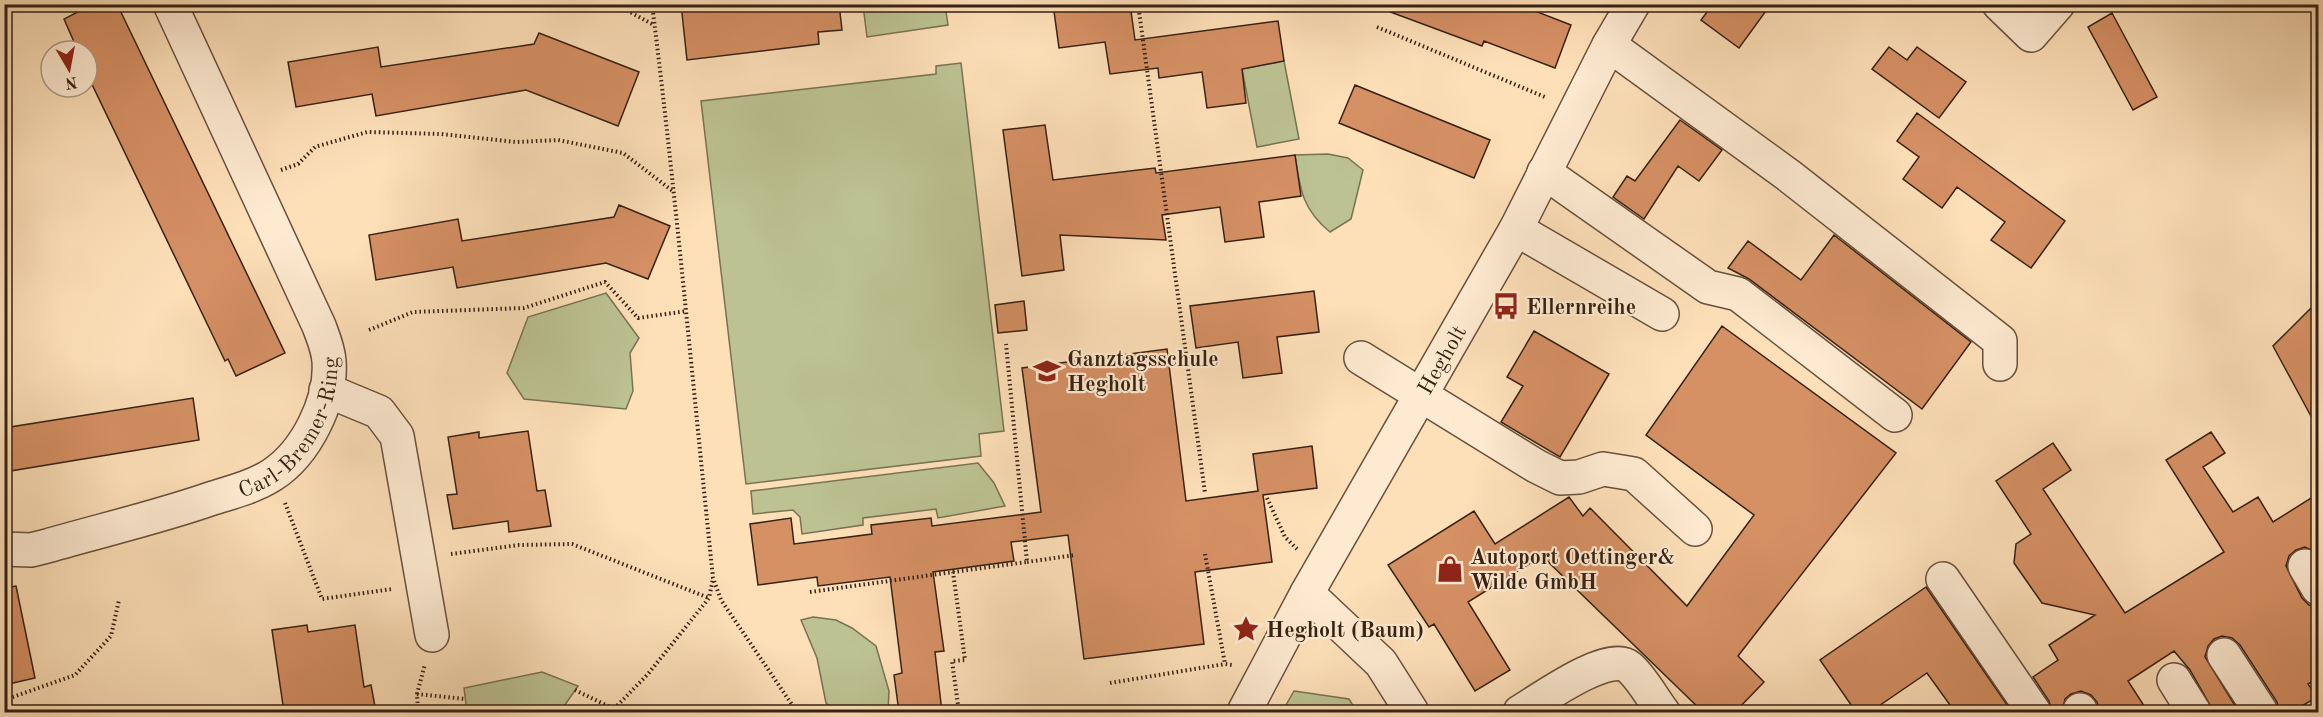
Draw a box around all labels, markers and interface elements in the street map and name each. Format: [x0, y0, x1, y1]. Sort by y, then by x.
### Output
north arrow [39, 39, 99, 99]
text: N [63, 73, 79, 91]
bus stop icon: Ellernreihe [1491, 291, 1521, 321]
place label: Ellernreihe [1526, 297, 1636, 319]
street label: Hegholt [1414, 322, 1471, 399]
place label: Ganztagsschule Hegholt [1067, 349, 1219, 396]
street label: Carl-Bremer-Ring [236, 356, 342, 502]
school or university icon: Ganztagsschule Hegholt [1032, 356, 1062, 386]
place label: Autoport Oettinger& Wilde GmbH [1470, 547, 1675, 594]
shop icon: Autoport Oettinger& Wilde GmbH [1435, 554, 1465, 584]
place icon: Hegholt (Baum) [1231, 614, 1261, 644]
place label: Hegholt (Baum) [1266, 620, 1424, 642]

